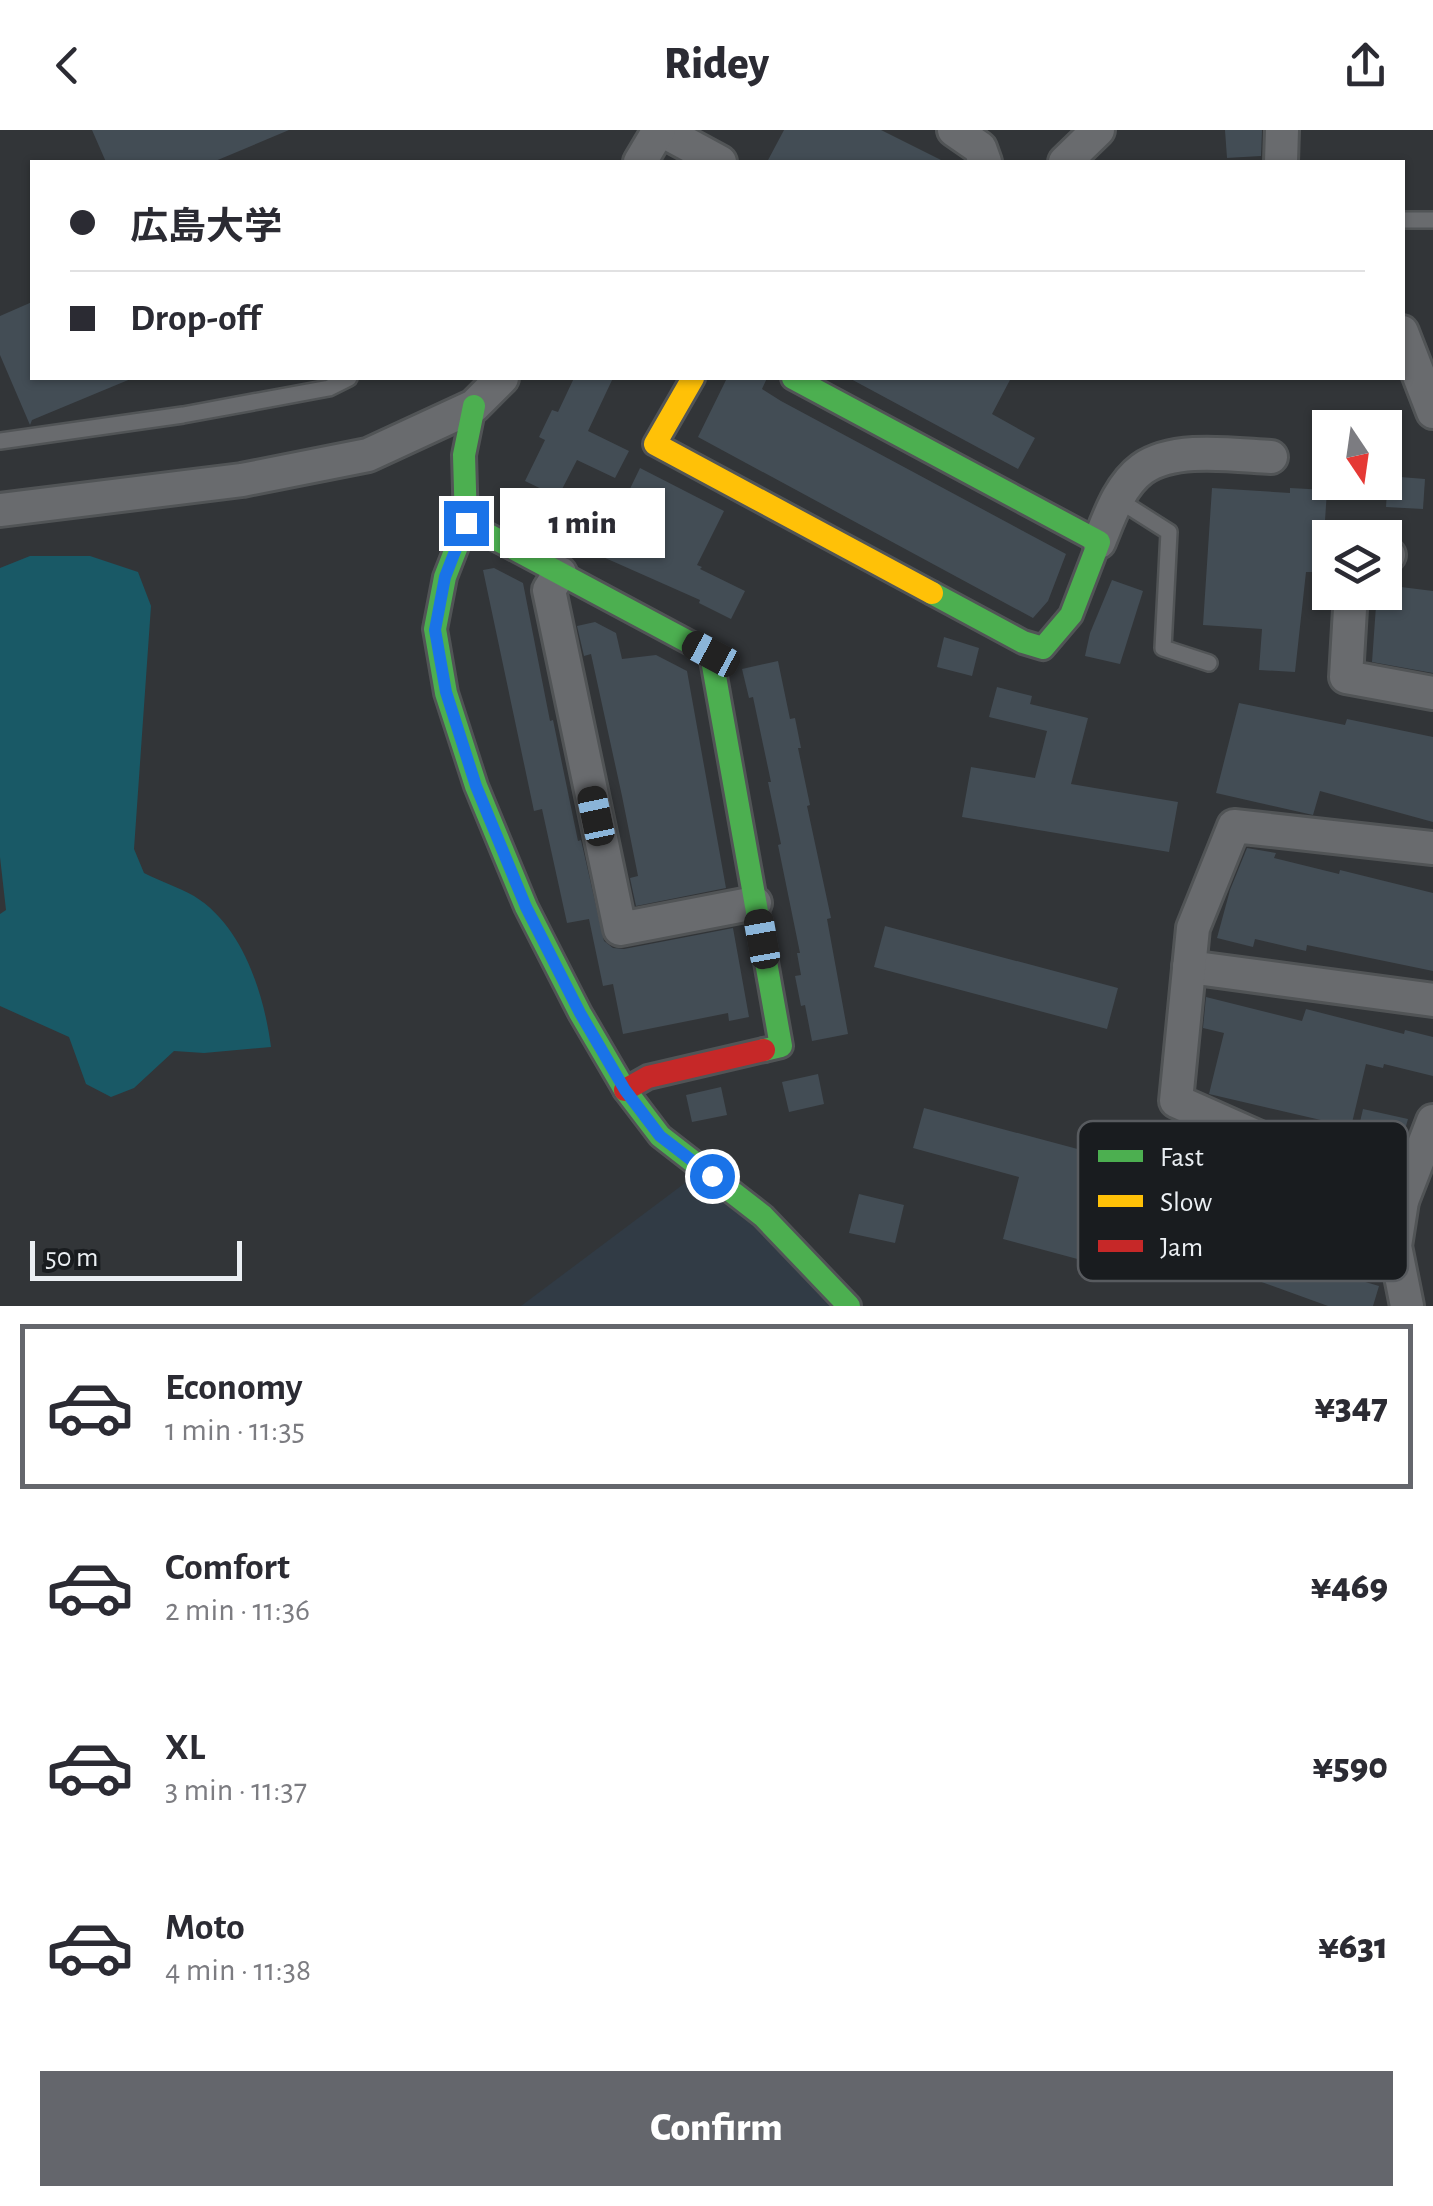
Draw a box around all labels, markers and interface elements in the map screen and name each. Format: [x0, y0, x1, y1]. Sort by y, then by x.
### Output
icon: back [40, 38, 95, 93]
icon: share [1338, 38, 1393, 93]
text: Ridey [664, 42, 769, 87]
text: 広島大学 [130, 209, 282, 247]
text: Drop-off [130, 300, 261, 338]
north arrow [1312, 410, 1402, 500]
map controls [1312, 410, 1402, 610]
callout: 1 min [501, 488, 666, 558]
route end [444, 501, 489, 546]
text: 1 min [548, 507, 617, 539]
button: layers [1312, 520, 1402, 610]
car [677, 627, 745, 681]
car [575, 784, 617, 848]
car [742, 907, 782, 971]
legend [1078, 1121, 1408, 1281]
text: Fast [1160, 1144, 1204, 1172]
route start [690, 1154, 735, 1199]
text: Slow [1160, 1189, 1212, 1217]
text: Jam [1160, 1234, 1203, 1262]
scale bar [30, 1236, 242, 1280]
text: 50 m [45, 1244, 99, 1272]
icon: car [45, 1362, 135, 1452]
text: Economy [165, 1369, 303, 1407]
text: ¥347 [1314, 1388, 1388, 1426]
text: 1 min · 11:35 [165, 1414, 305, 1446]
icon: car [45, 1542, 135, 1632]
text: Comfort [165, 1549, 290, 1587]
text: ¥469 [1310, 1568, 1388, 1606]
text: 2 min · 11:36 [165, 1594, 310, 1626]
icon: car [45, 1722, 135, 1812]
text: XL [165, 1729, 205, 1767]
text: ¥590 [1312, 1748, 1388, 1786]
text: 3 min · 11:37 [165, 1774, 307, 1806]
icon: car [45, 1902, 135, 1992]
text: Moto [165, 1909, 245, 1947]
text: ¥631 [1318, 1928, 1388, 1966]
text: 4 min · 11:38 [165, 1954, 311, 1986]
button: Confirm [40, 2071, 1393, 2186]

